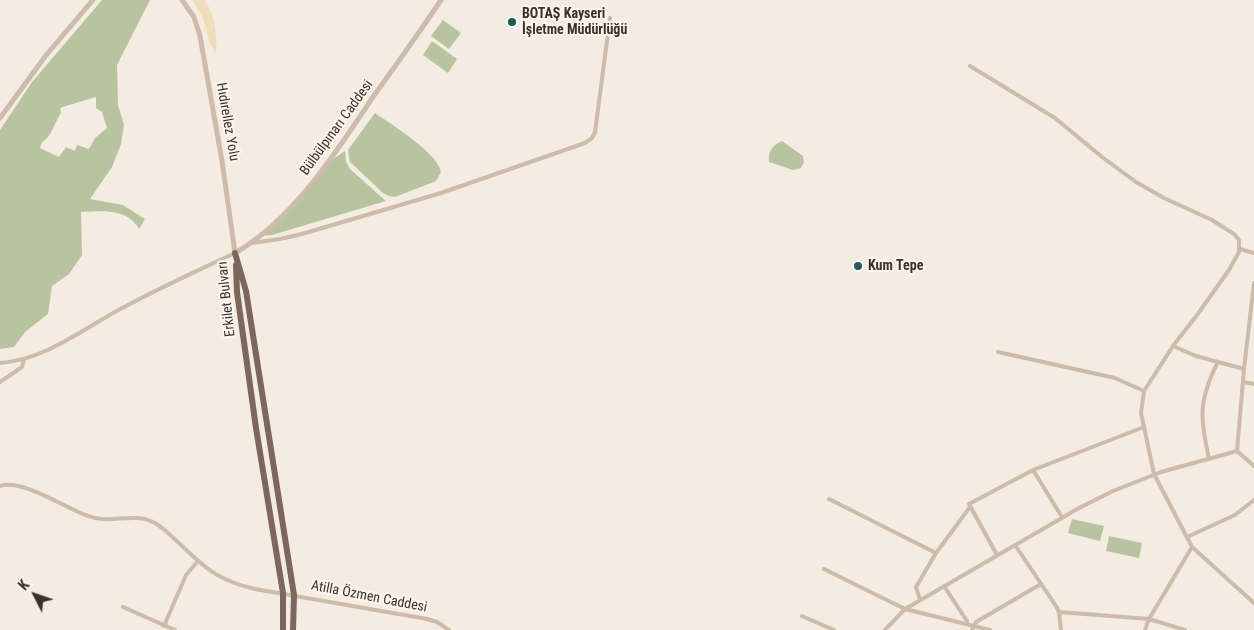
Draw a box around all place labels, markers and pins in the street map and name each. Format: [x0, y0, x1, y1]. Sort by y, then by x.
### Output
place label: BOTAŞ Kayseri İşletme Müdürlüğü [522, 6, 627, 38]
marker: BOTAŞ Kayseri İşletme Müdürlüğü [506, 16, 518, 28]
place label: Kum Tepe [868, 258, 923, 274]
marker: Kum Tepe [852, 260, 864, 272]

